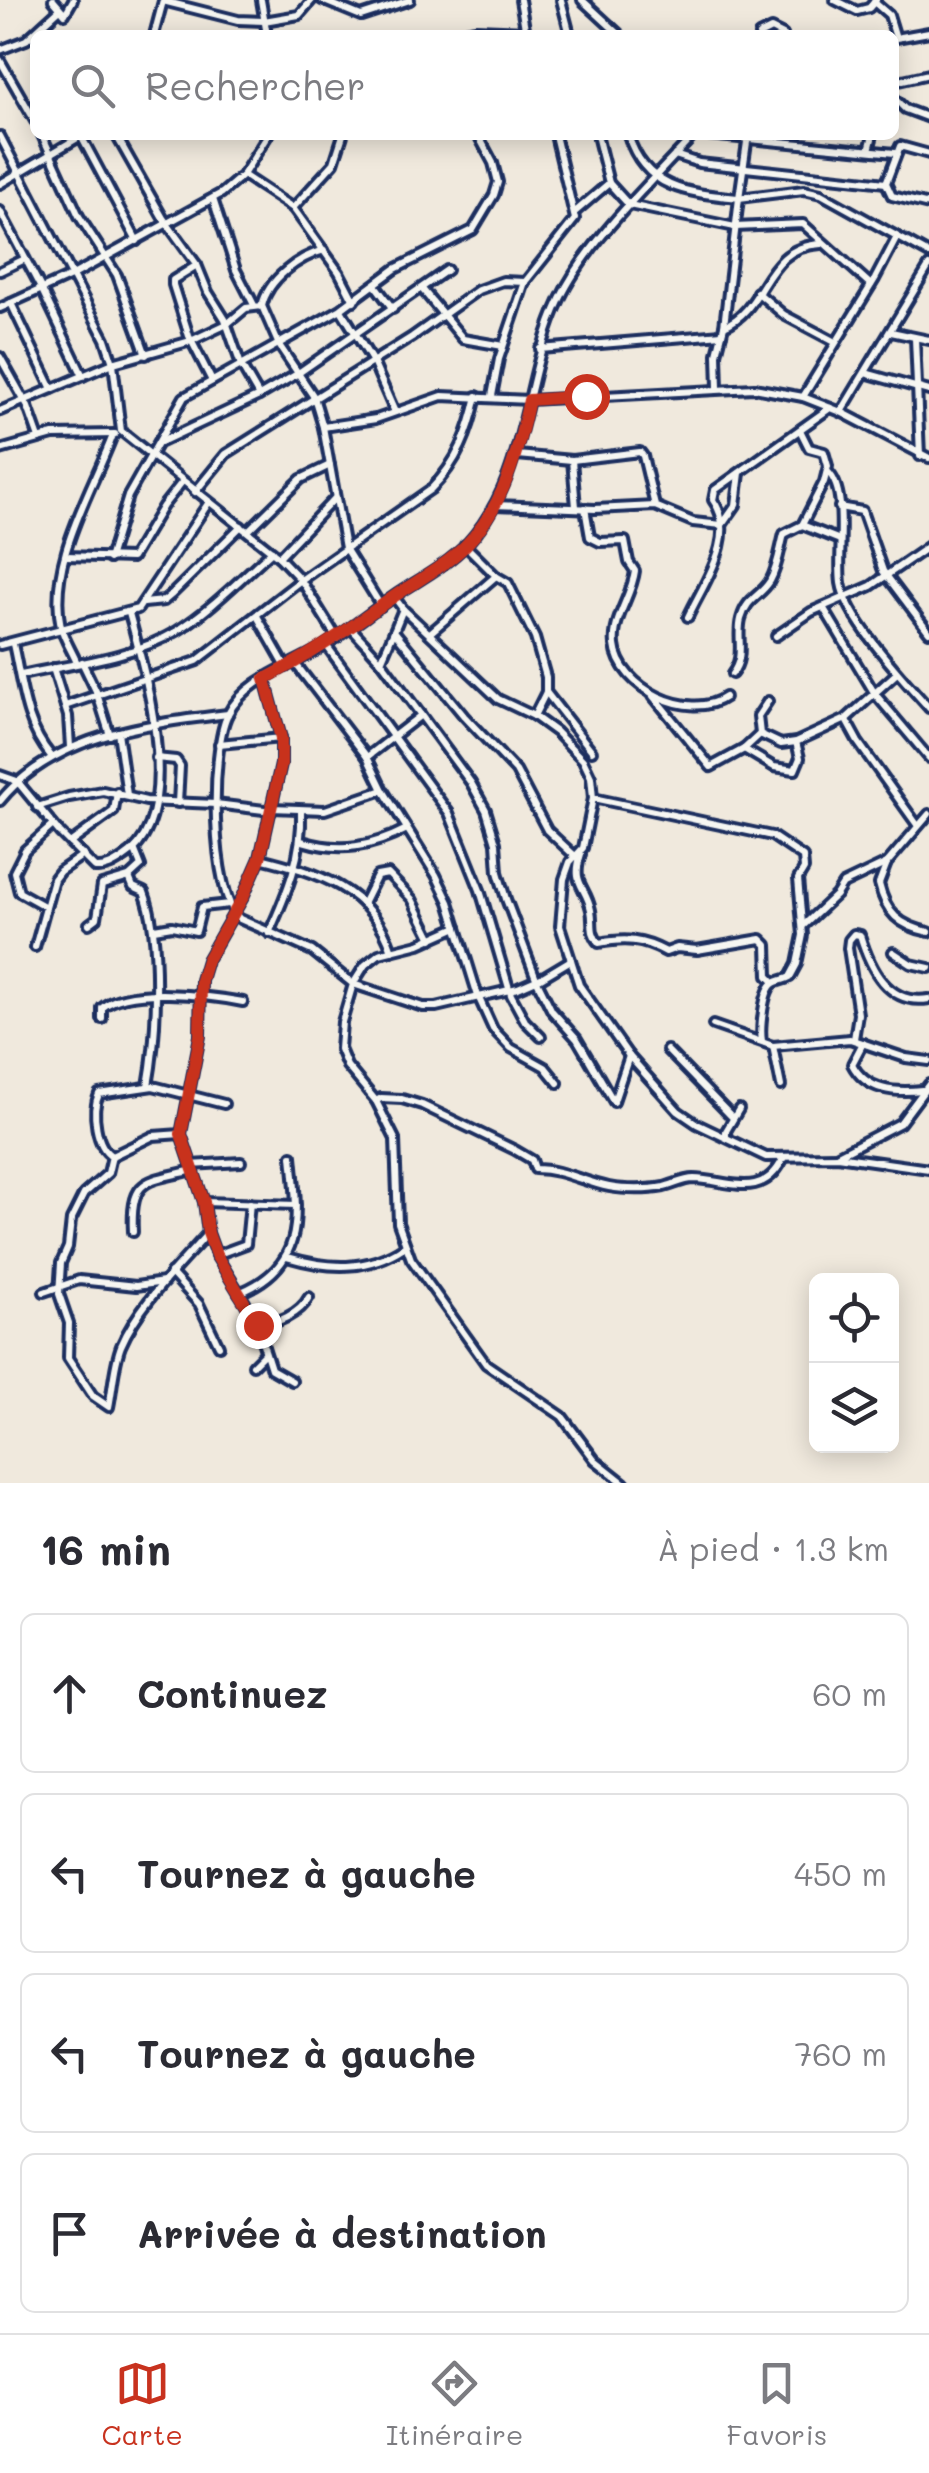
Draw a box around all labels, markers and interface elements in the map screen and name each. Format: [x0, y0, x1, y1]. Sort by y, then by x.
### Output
search box [30, 30, 899, 140]
icon: search [65, 58, 120, 113]
text: Rechercher [145, 60, 366, 110]
route start [564, 374, 610, 420]
map controls [809, 1273, 899, 1453]
button: locate [809, 1273, 899, 1363]
route end [236, 1303, 282, 1349]
button: layers [809, 1363, 899, 1453]
text: 16 min [40, 1521, 171, 1576]
text: À pied · 1.3 km [657, 1527, 889, 1569]
icon: ahead [42, 1666, 97, 1721]
text: Continuez [137, 1668, 328, 1718]
text: 60 m [812, 1672, 887, 1714]
icon: left [42, 1846, 97, 1901]
text: Tournez à gauche [137, 1848, 476, 1898]
text: 450 m [794, 1852, 887, 1894]
icon: left [42, 2026, 97, 2081]
text: Tournez à gauche [137, 2028, 476, 2078]
text: 760 m [794, 2032, 887, 2074]
icon: arrive [42, 2206, 97, 2261]
text: Arrivée à destination [137, 2208, 547, 2258]
tab: Carte [102, 2356, 183, 2452]
tab: Itinéraire [386, 2356, 523, 2452]
tab: Favoris [727, 2356, 827, 2452]

